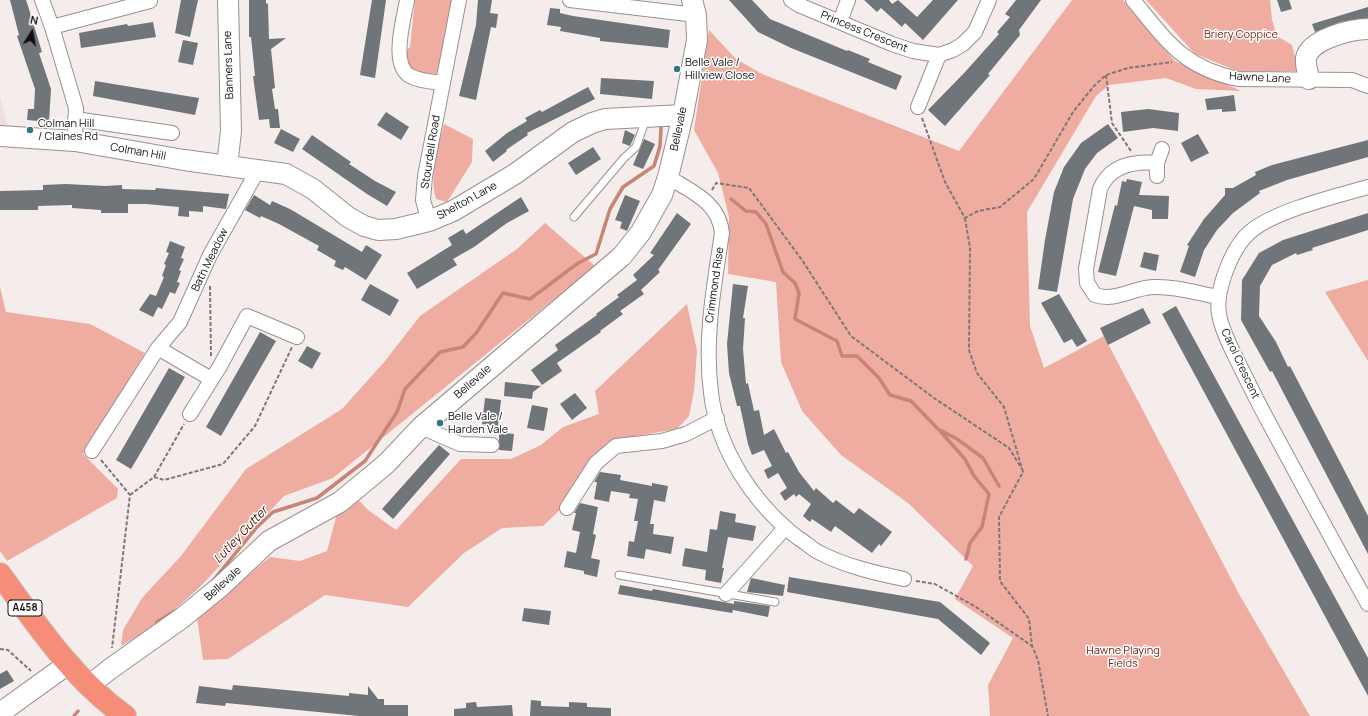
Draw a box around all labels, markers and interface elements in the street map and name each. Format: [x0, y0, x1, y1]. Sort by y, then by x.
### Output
street label: Princess Crescent [818, 8, 910, 56]
north arrow [12, 12, 52, 52]
text: N [29, 12, 40, 28]
park label: Briery Coppice [1204, 28, 1278, 42]
street label: Banners Lane [221, 30, 237, 100]
place label: Belle Vale / Hillview Close [685, 56, 754, 82]
marker: Belle Vale / Hillview Close [672, 64, 682, 74]
street label: Hawne Lane [1229, 70, 1291, 86]
street label: Bellevale [668, 106, 690, 152]
street label: Stourdell Road [419, 114, 443, 190]
place label: Colman Hill / Claines Rd [38, 117, 98, 143]
marker: Colman Hill / Claines Rd [25, 125, 35, 135]
street label: Colman Hill [109, 141, 167, 163]
street label: Shelton Lane [435, 179, 499, 223]
street label: Bath Meadow [189, 226, 231, 294]
street label: Crimmond Rise [703, 246, 727, 324]
street label: Carol Crescent [1218, 327, 1262, 401]
street label: Bellevale [452, 362, 494, 402]
place label: Belle Vale / Harden Vale [448, 410, 508, 436]
marker: Belle Vale / Harden Vale [435, 418, 445, 428]
water label: Lutley Gutter [211, 504, 271, 566]
street label: Bellevale [202, 564, 244, 604]
road number: A458 [8, 600, 42, 616]
park label: Hawne Playing Fields [1086, 644, 1160, 670]

